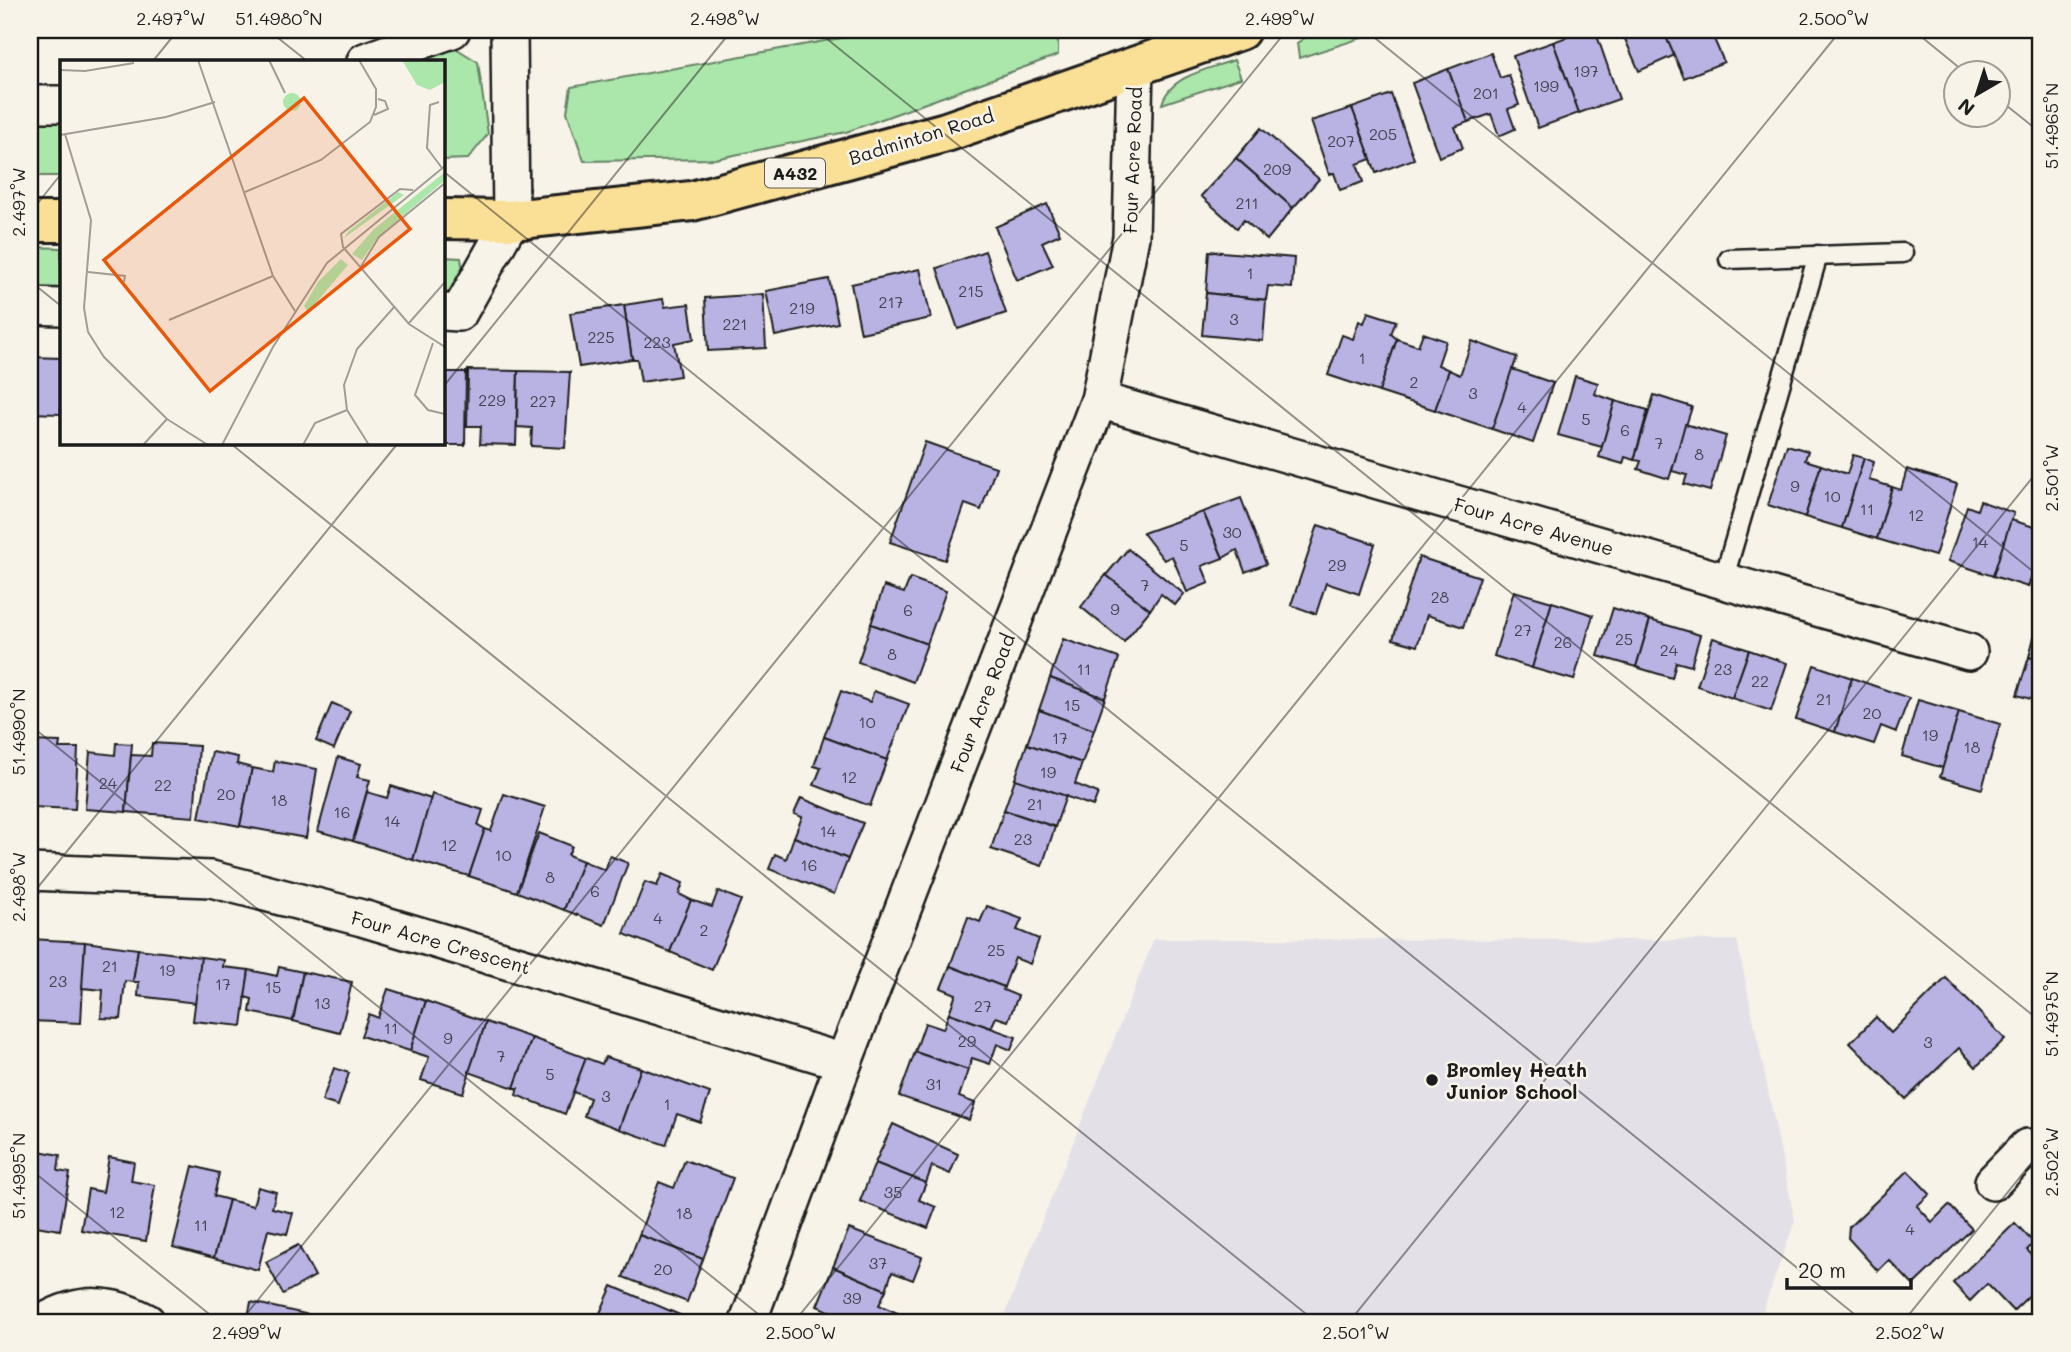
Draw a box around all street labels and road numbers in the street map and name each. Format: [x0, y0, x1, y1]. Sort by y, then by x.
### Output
street label: Four Acre Road [1117, 86, 1147, 234]
street label: Badminton Road [845, 102, 997, 170]
road number: A432 [765, 158, 825, 188]
street label: Four Acre Avenue [1451, 491, 1617, 561]
street label: Four Acre Road [944, 630, 1020, 776]
street label: Four Acre Crescent [348, 904, 534, 980]

